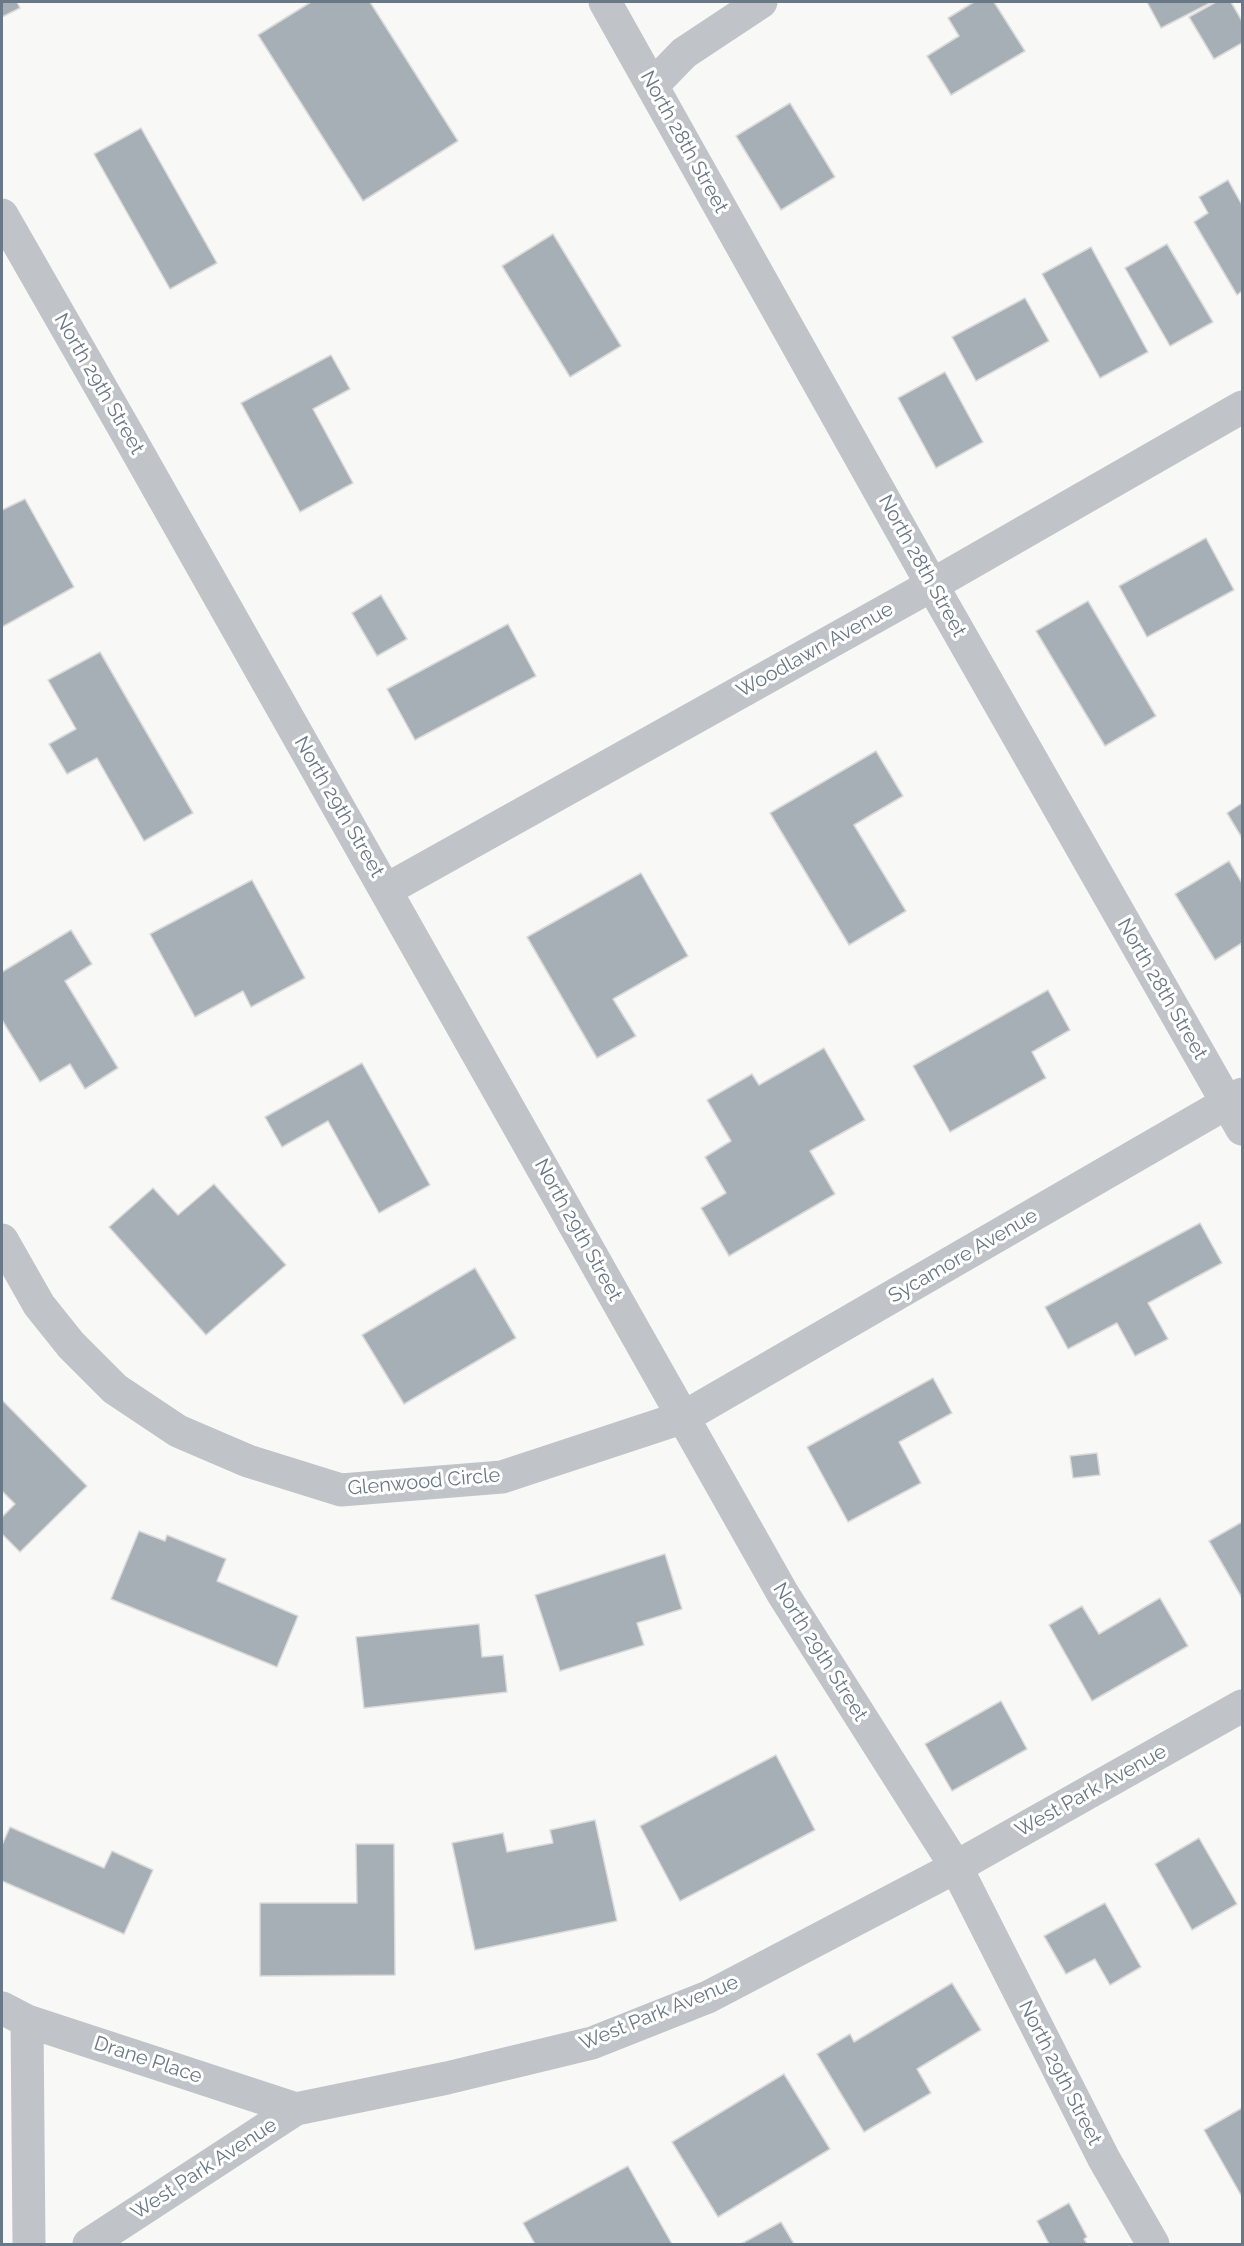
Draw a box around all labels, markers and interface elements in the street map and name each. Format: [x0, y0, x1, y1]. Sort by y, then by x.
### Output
street label: North 28th Street [635, 67, 733, 217]
street label: North 29th Street [49, 309, 149, 459]
street label: North 28th Street [873, 491, 971, 641]
street label: Woodlawn Avenue [733, 597, 897, 703]
street label: North 29th Street [289, 732, 389, 882]
street label: North 28th Street [1112, 914, 1212, 1064]
street label: North 29th Street [529, 1155, 627, 1305]
street label: Sycamore Avenue [884, 1204, 1042, 1308]
street label: Glenwood Circle [347, 1463, 501, 1501]
street label: North 29th Street [768, 1578, 872, 1726]
street label: West Park Avenue [1011, 1740, 1171, 1842]
street label: West Park Avenue [576, 1970, 742, 2056]
street label: North 29th Street [1013, 1997, 1107, 2149]
street label: Drane Place [91, 2031, 205, 2089]
street label: West Park Avenue [127, 2113, 281, 2225]

